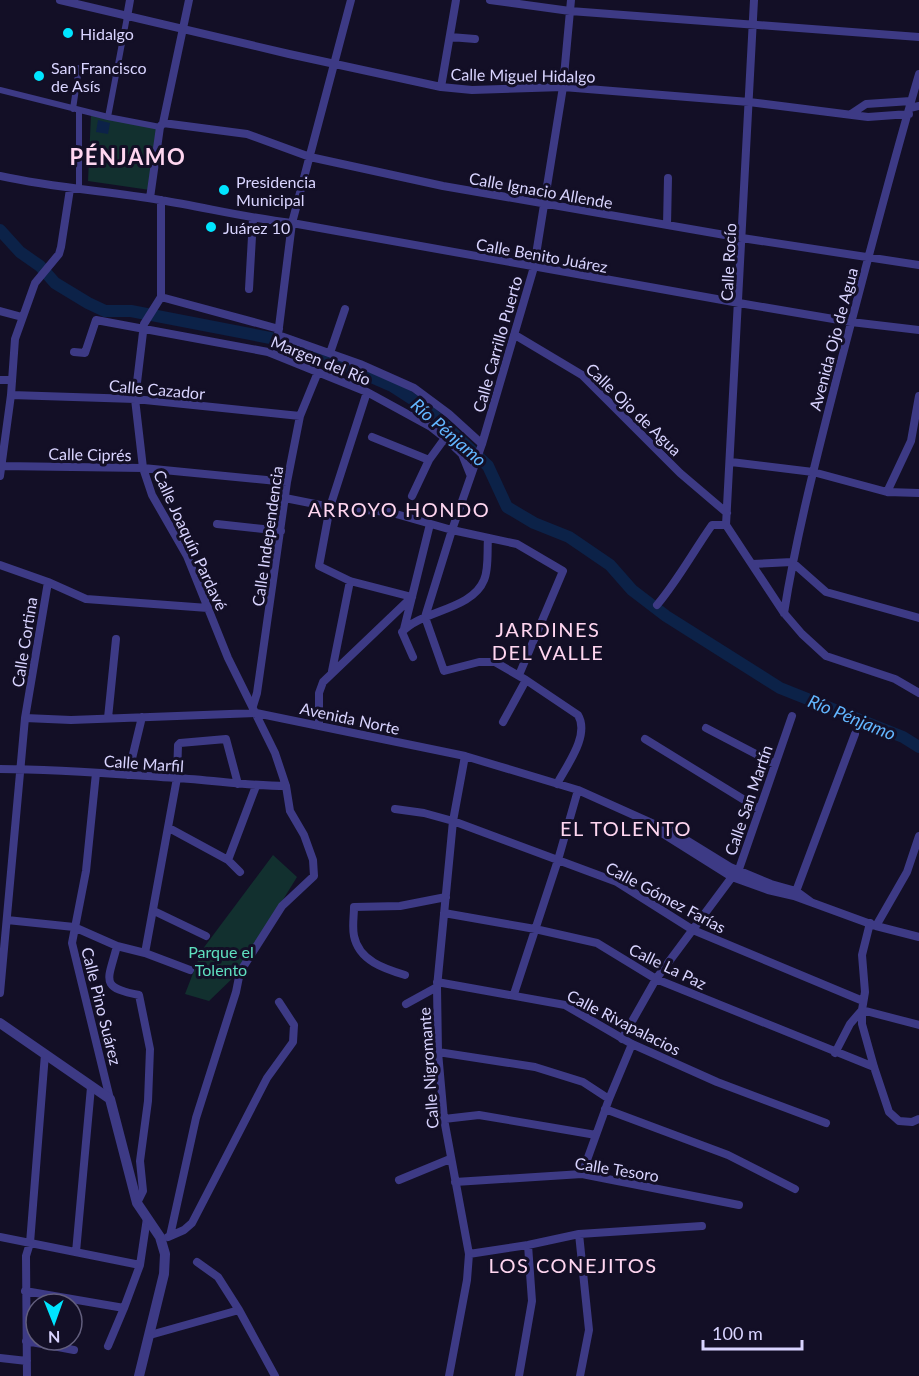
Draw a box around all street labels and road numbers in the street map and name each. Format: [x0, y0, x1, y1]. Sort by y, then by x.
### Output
street label: Calle Miguel Hidalgo [450, 64, 596, 86]
street label: Calle Ignacio Allende [468, 168, 614, 212]
street label: Calle Rocío [716, 223, 740, 301]
street label: Calle Benito Juárez [475, 234, 609, 276]
street label: Avenida Ojo de Agua [805, 265, 861, 413]
street label: Calle Carrillo Puerto [468, 274, 526, 414]
street label: Margen del Río [268, 331, 374, 389]
street label: Calle Ojo de Agua [582, 359, 686, 459]
street label: Calle Cazador [108, 375, 206, 403]
street label: Calle Ciprés [48, 444, 132, 464]
street label: Calle Independencia [248, 465, 286, 607]
street label: Calle Joaquín Pardavé [150, 467, 232, 613]
street label: Calle Cortina [8, 596, 40, 688]
street label: Avenida Norte [298, 698, 402, 738]
street label: Calle San Martín [720, 742, 776, 858]
street label: Calle Marfil [103, 751, 185, 775]
street label: Calle Gómez Farías [603, 857, 729, 937]
street label: Calle La Paz [626, 939, 710, 993]
street label: Calle Pino Suárez [78, 945, 126, 1067]
street label: Calle Rivapalacios [564, 985, 684, 1059]
street label: Calle Nigromante [414, 1007, 442, 1129]
street label: Calle Tesoro [574, 1153, 660, 1185]

